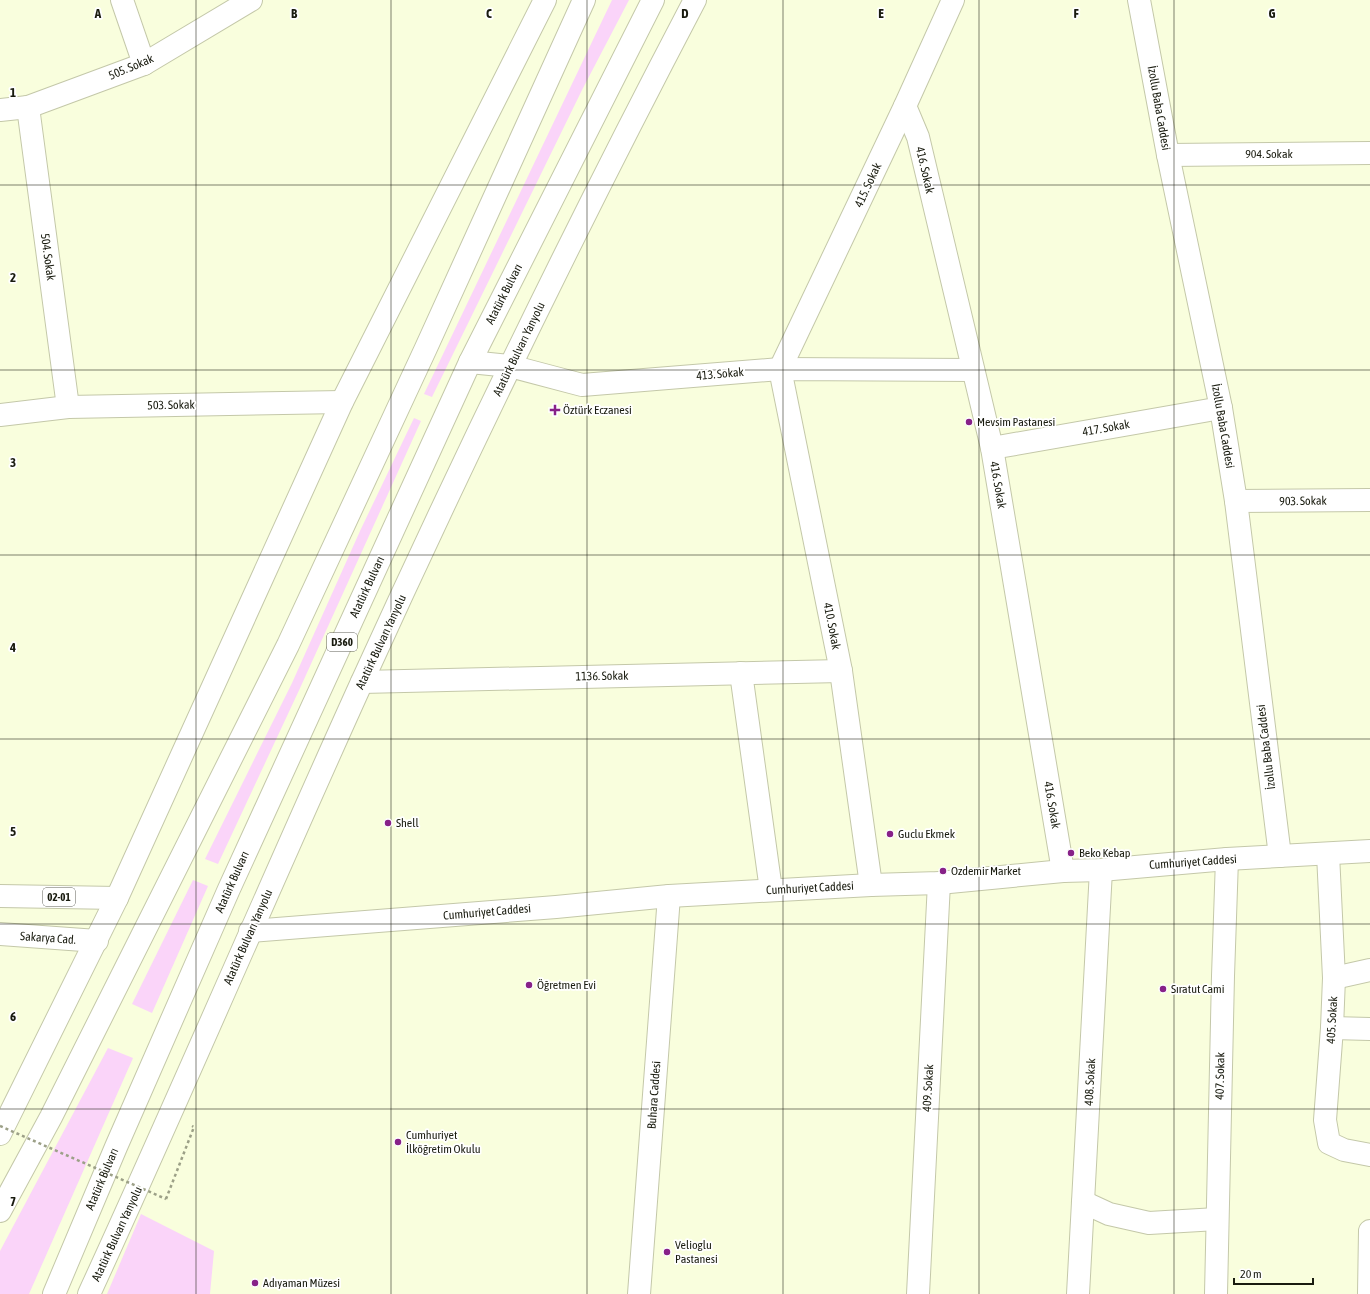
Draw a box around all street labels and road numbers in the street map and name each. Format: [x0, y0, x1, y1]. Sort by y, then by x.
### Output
street label: 505. Sokak [106, 51, 156, 83]
street label: İzollu Baba Caddesi [1145, 65, 1173, 151]
street label: 416. Sokak [913, 145, 937, 195]
street label: 904. Sokak [1245, 147, 1293, 161]
street label: 415. Sokak [852, 160, 885, 209]
street label: 504. Sokak [38, 232, 58, 282]
street label: Atatürk Bulvarı [483, 261, 525, 327]
street label: Atatürk Bulvarı Yanyolu [490, 299, 548, 398]
street label: 413. Sokak [696, 365, 745, 383]
street label: İzollu Baba Caddesi [1209, 383, 1237, 469]
street label: 503. Sokak [147, 398, 196, 412]
street label: 417. Sokak [1081, 417, 1131, 439]
street label: 416. Sokak [987, 460, 1009, 510]
street label: 903. Sokak [1279, 494, 1328, 508]
street label: Atatürk Bulvarı [347, 554, 387, 620]
street label: Atatürk Bulvarı Yanyolu [353, 592, 409, 692]
street label: 410. Sokak [821, 601, 844, 651]
road number: D360 [327, 633, 357, 651]
street label: 1136. Sokak [575, 669, 629, 683]
street label: İzollu Baba Caddesi [1254, 704, 1278, 790]
street label: 416. Sokak [1041, 780, 1063, 830]
street label: Atatürk Bulvarı [212, 849, 252, 915]
street label: Cumhuriyet Caddesi [1149, 852, 1237, 872]
street label: Cumhuriyet Caddesi [766, 879, 854, 897]
street label: Atatürk Bulvarı Yanyolu [221, 887, 275, 987]
road number: 02-01 [43, 888, 75, 906]
street label: Cumhuriyet Caddesi [443, 901, 531, 923]
street label: Sakarya Cad. [20, 929, 76, 947]
street label: 405. Sokak [1324, 995, 1340, 1044]
street label: 407. Sokak [1213, 1051, 1227, 1100]
street label: 408. Sokak [1082, 1057, 1098, 1106]
street label: Buhara Caddesi [645, 1060, 663, 1130]
street label: 409. Sokak [920, 1063, 936, 1112]
street label: Atatürk Bulvarı [83, 1146, 121, 1212]
street label: Atatürk Bulvarı Yanyolu [89, 1184, 145, 1284]

